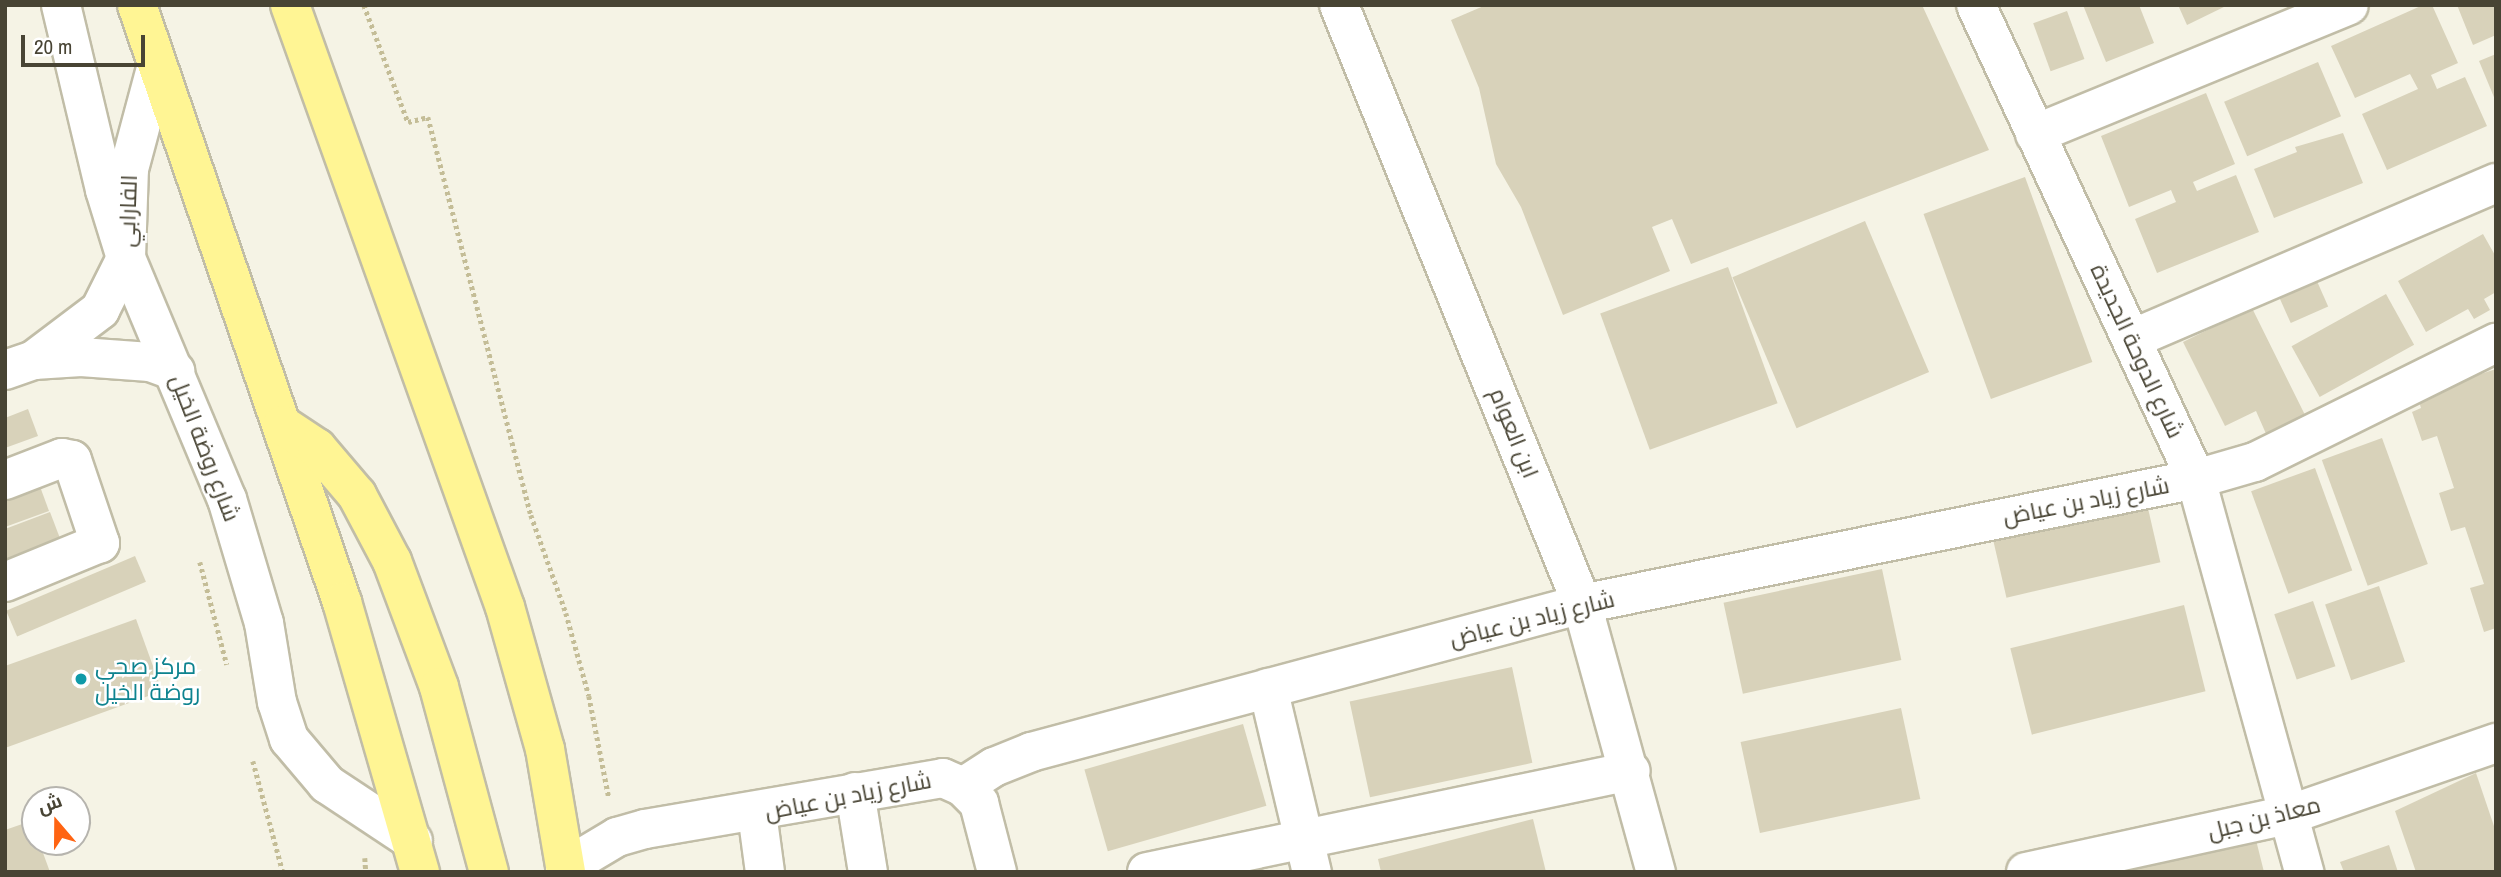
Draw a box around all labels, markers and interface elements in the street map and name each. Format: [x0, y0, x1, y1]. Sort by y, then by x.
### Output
scale bar [24, 21, 149, 65]
text: 20 m [34, 32, 72, 61]
street label: الفارابي [113, 174, 143, 248]
street label: شارع الدوحة الجديدة [2085, 260, 2189, 442]
street label: شارع روضة الخيل [164, 371, 246, 525]
street label: ابن العوام [1483, 384, 1545, 482]
street label: شارع زياد بن عياض [2000, 471, 2172, 531]
street label: شارع زياد بن عياض [1447, 585, 1617, 653]
place label: مركز صحي روضة الخيل [95, 652, 200, 706]
marker: مركز صحي روضة الخيل [73, 671, 89, 687]
street label: شارع زياد بن عياض [762, 766, 934, 826]
north arrow [21, 786, 91, 856]
text: ش [34, 787, 65, 820]
street label: معاذ بن جبل [2205, 791, 2323, 845]

